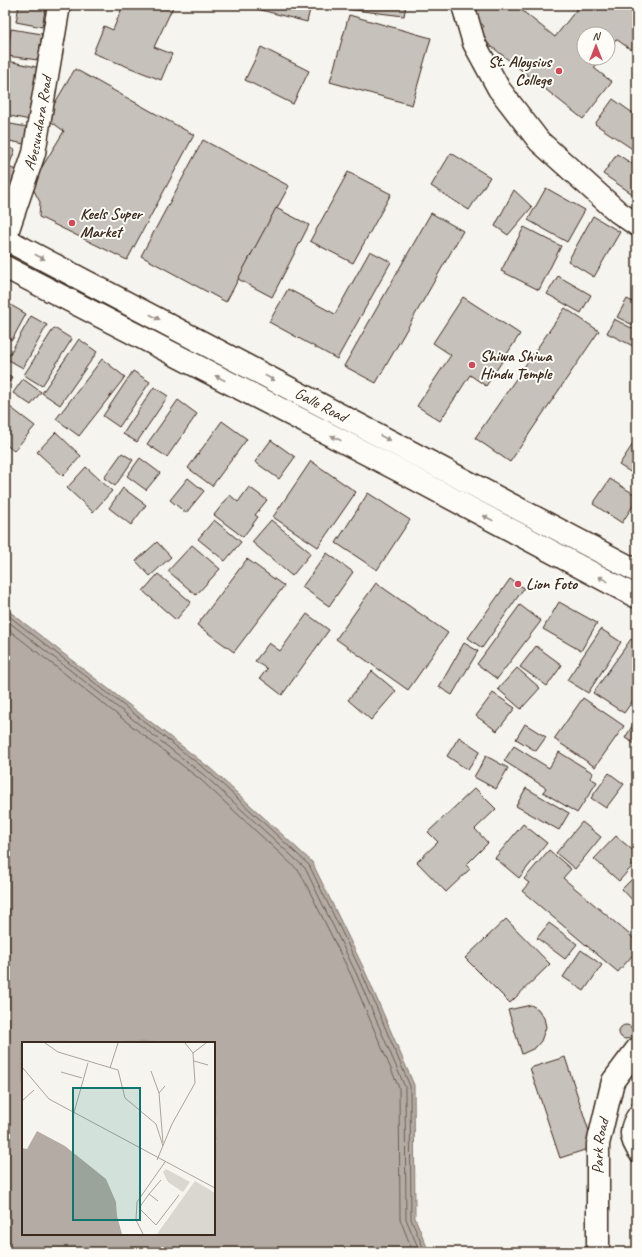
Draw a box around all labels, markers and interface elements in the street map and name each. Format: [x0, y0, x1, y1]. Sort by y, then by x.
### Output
north arrow [576, 26, 616, 66]
text: N [593, 29, 602, 43]
place label: St. Aloysius College [488, 52, 553, 90]
marker: St. Aloysius College [554, 66, 564, 76]
street label: Abesundara Road [19, 72, 57, 173]
place label: Keels Super Market [80, 204, 144, 242]
marker: Keels Super Market [67, 218, 77, 228]
one-way arrow [34, 254, 45, 260]
one-way arrow [149, 314, 160, 321]
place label: Shiwa Shiwa Hindu Temple [480, 346, 553, 384]
marker: Shiwa Shiwa Hindu Temple [467, 360, 477, 370]
one-way arrow [264, 374, 276, 381]
one-way arrow [214, 375, 226, 381]
street label: Galle Road [292, 383, 353, 428]
one-way arrow [330, 435, 341, 441]
one-way arrow [379, 435, 391, 441]
one-way arrow [482, 514, 494, 521]
place label: Lion Foto [526, 574, 578, 594]
one-way arrow [597, 576, 608, 582]
marker: Lion Foto [513, 579, 523, 589]
inset map [22, 1042, 215, 1235]
street label: Park Road [588, 1114, 614, 1174]

